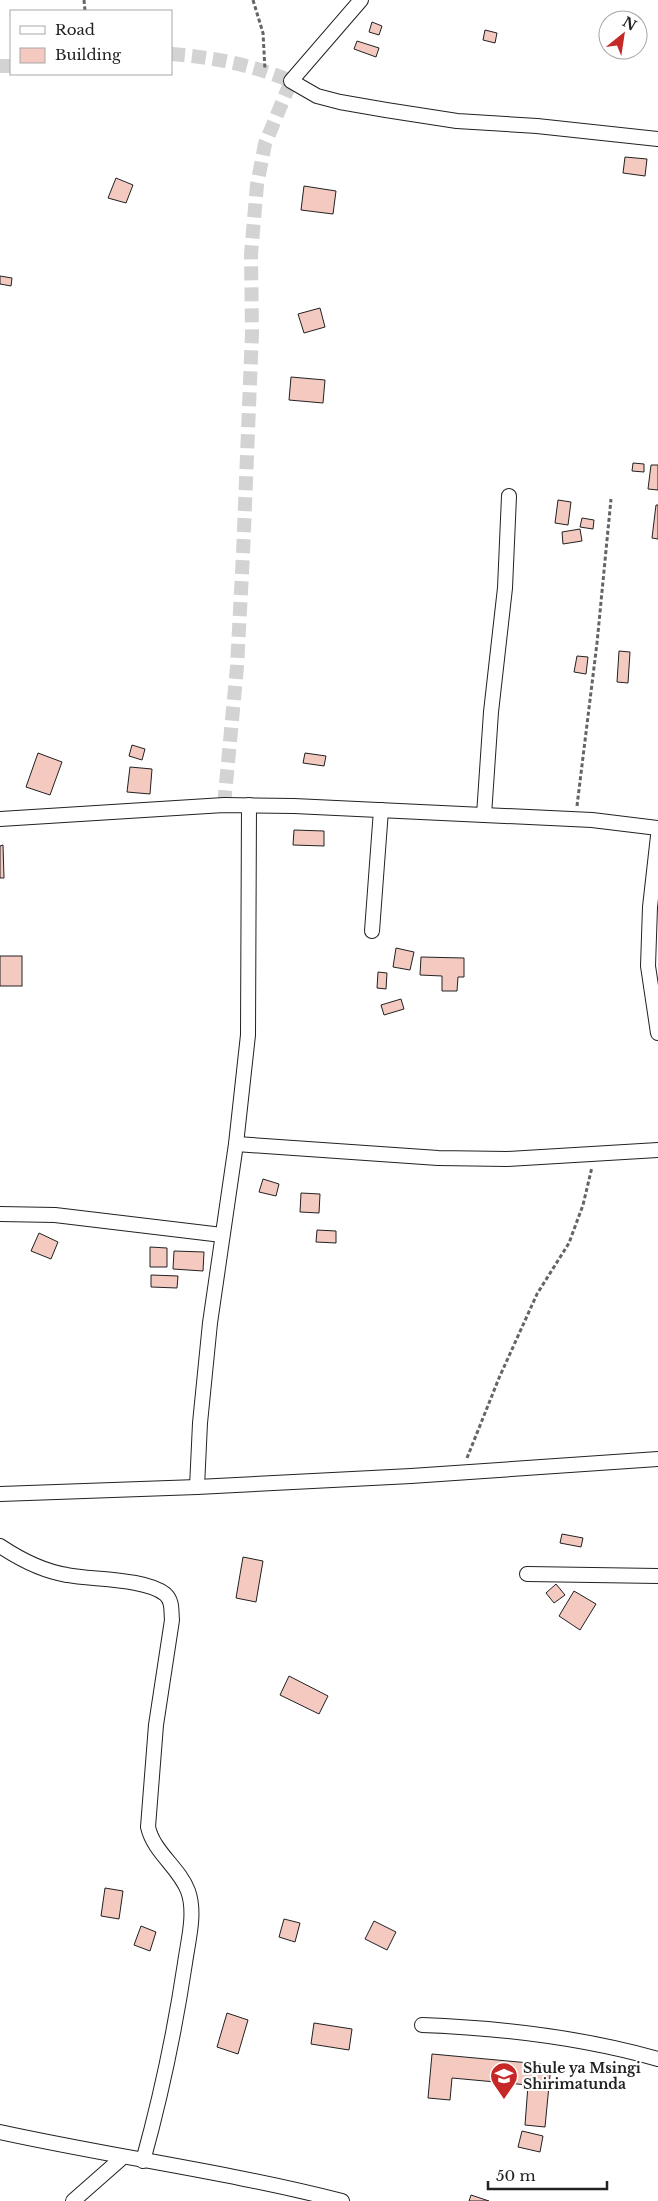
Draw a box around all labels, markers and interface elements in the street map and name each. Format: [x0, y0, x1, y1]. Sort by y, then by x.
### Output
legend [10, 10, 172, 75]
north arrow [598, 10, 648, 60]
text: N [619, 13, 640, 35]
text: Road [55, 20, 95, 39]
text: Building [55, 45, 122, 64]
place label: Shule ya Msingi Shirimatunda [523, 2059, 641, 2093]
school or university icon: Shule ya Msingi Shirimatunda [489, 2061, 519, 2100]
scale bar [488, 2158, 607, 2190]
text: 50 m [496, 2166, 536, 2185]

